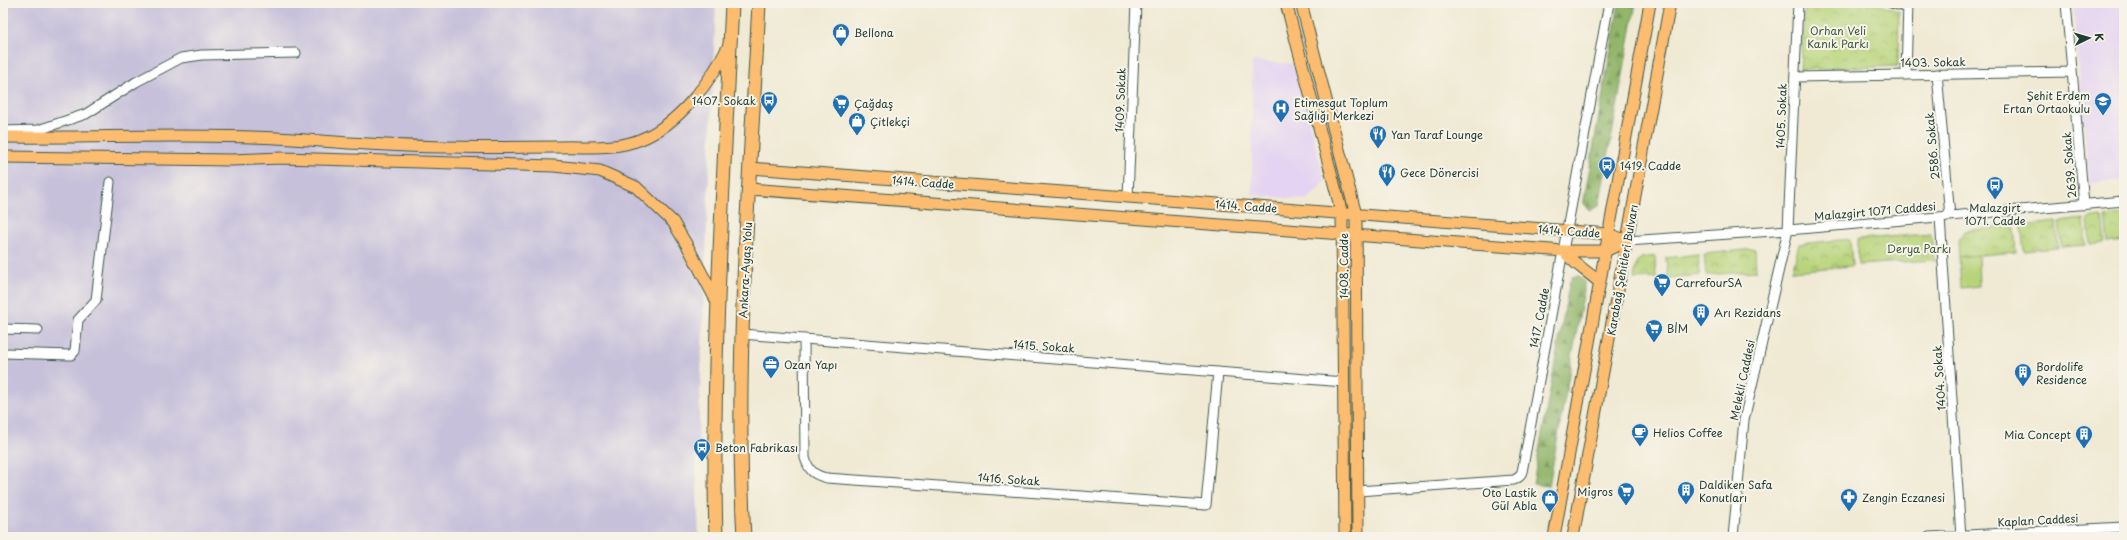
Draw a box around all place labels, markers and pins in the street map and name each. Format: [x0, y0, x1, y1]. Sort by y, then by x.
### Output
shop icon: Bellona [831, 22, 851, 47]
place label: Bellona [854, 24, 894, 41]
place label: Şehit Erdem Ertan Ortaokulu [2003, 87, 2090, 117]
bus stop icon: 1407. Sokak [759, 90, 779, 115]
school or university icon: Şehit Erdem Ertan Ortaokulu [2093, 91, 2113, 116]
place label: 1407. Sokak [692, 92, 757, 109]
supermarket icon: Çağdaş [831, 93, 851, 118]
place label: Etimesgut Toplum Sağlığı Merkezi [1294, 94, 1388, 124]
place label: Çağdaş [854, 95, 893, 112]
hospital icon: Etimesgut Toplum Sağlığı Merkezi [1271, 98, 1291, 123]
shop icon: Çitlekçi [847, 111, 867, 136]
place label: Çitlekçi [870, 113, 910, 130]
restaurant icon: Yan Taraf Lounge [1368, 124, 1388, 149]
place label: Yan Taraf Lounge [1391, 126, 1483, 143]
bus stop icon: 1419. Cadde [1597, 155, 1617, 180]
place label: 1419. Cadde [1620, 157, 1681, 174]
restaurant icon: Gece Dönercisi [1377, 162, 1397, 187]
place label: Gece Dönercisi [1400, 164, 1479, 181]
bus stop icon: Malazgirt 1071. Cadde [1985, 175, 2005, 200]
place label: Malazgirt 1071. Cadde [1964, 199, 2026, 229]
supermarket icon: CarrefourSA [1652, 272, 1672, 297]
place label: CarrefourSA [1675, 274, 1742, 291]
building icon: Arı Rezidans [1691, 302, 1711, 327]
place label: Arı Rezidans [1714, 304, 1781, 321]
supermarket icon: BİM [1644, 318, 1664, 343]
place label: BİM [1667, 320, 1688, 337]
office icon: Ozan Yapı [761, 354, 781, 379]
place label: Ozan Yapı [784, 356, 837, 373]
place label: Bordolife Residence [2036, 358, 2087, 388]
building icon: Bordolife Residence [2013, 362, 2033, 387]
cafe icon: Helios Coffee [1630, 422, 1650, 447]
place label: Helios Coffee [1653, 424, 1723, 441]
building icon: Mia Concept [2074, 424, 2094, 449]
place label: Mia Concept [2004, 426, 2072, 443]
bus stop icon: Beton Fabrikası [692, 437, 712, 462]
place label: Beton Fabrikası [715, 439, 798, 456]
place label: Daldiken Safa Konutları [1699, 476, 1772, 506]
building icon: Daldiken Safa Konutları [1676, 480, 1696, 505]
supermarket icon: Migros [1616, 481, 1636, 506]
place label: Migros [1577, 483, 1613, 500]
place label: Oto Lastik Gül Abla [1482, 484, 1537, 514]
pharmacy icon: Zengin Eczanesi [1839, 487, 1859, 512]
shop icon: Oto Lastik Gül Abla [1540, 488, 1560, 513]
place label: Zengin Eczanesi [1862, 489, 1945, 506]

